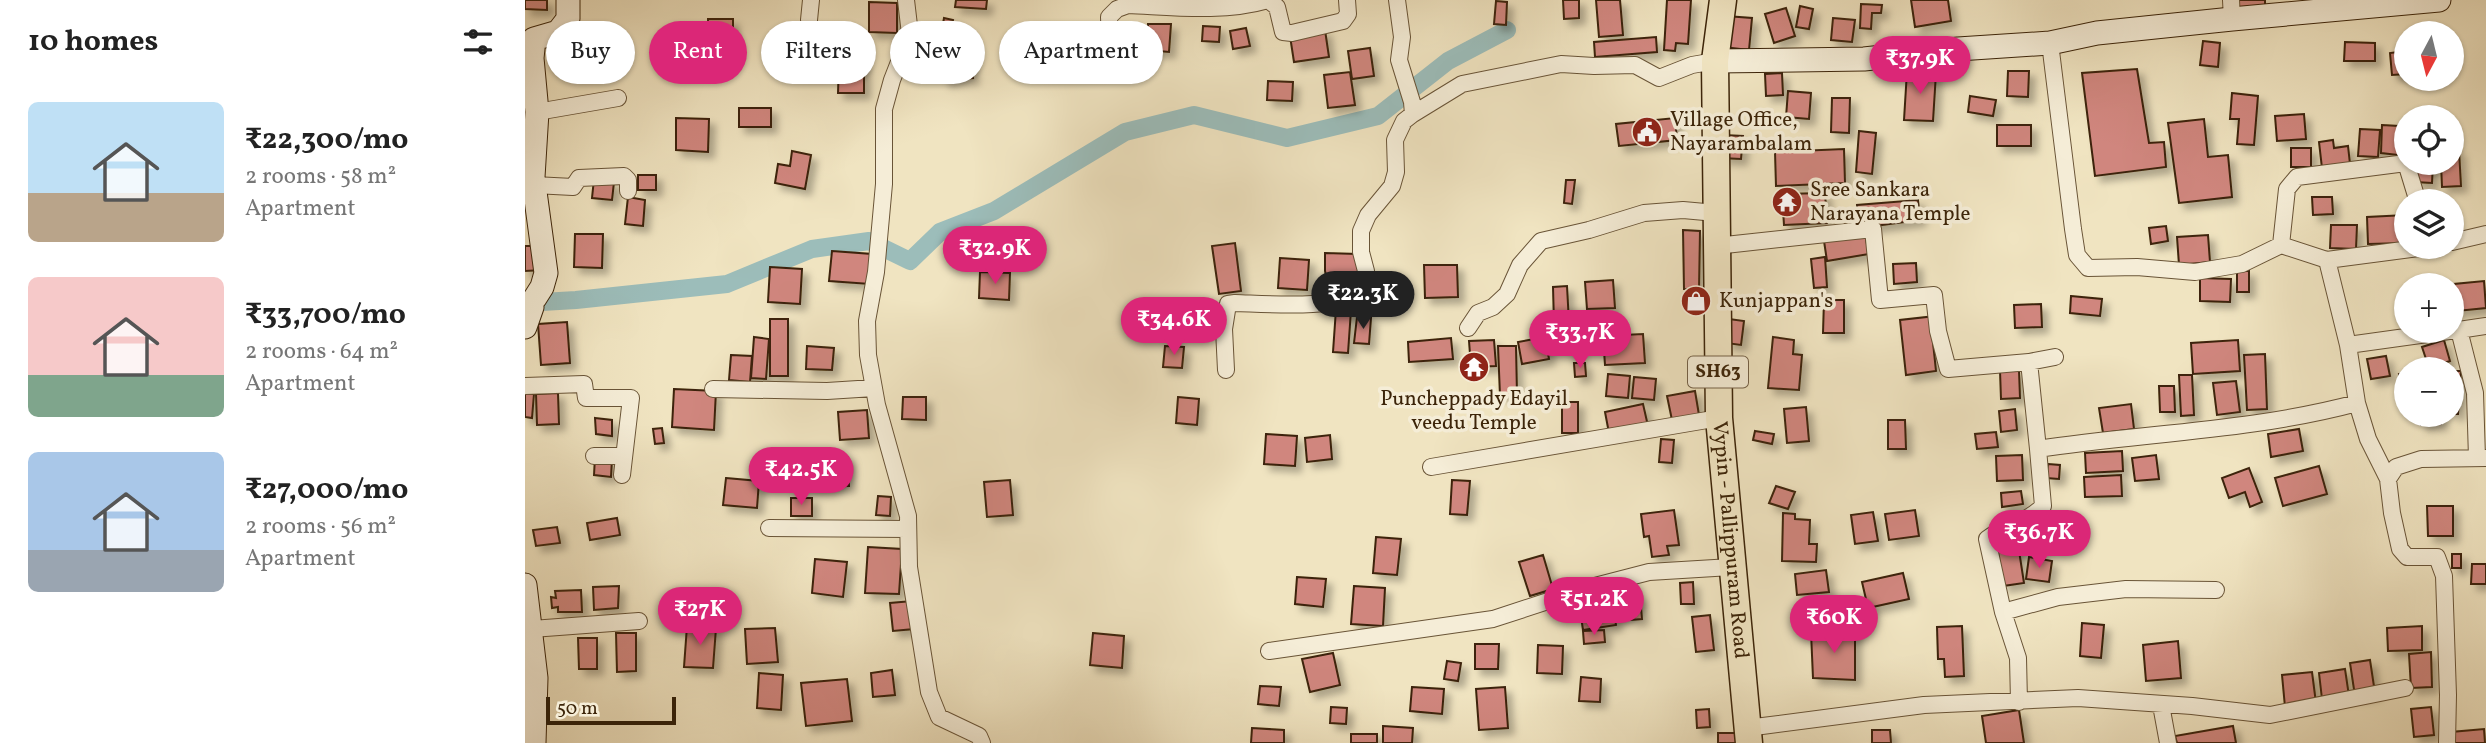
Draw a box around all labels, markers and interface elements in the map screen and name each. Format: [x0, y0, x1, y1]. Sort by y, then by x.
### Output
text: 10 homes [28, 21, 158, 63]
chip: Buy [546, 21, 635, 84]
chip: Rent [649, 21, 747, 84]
chip: Filters [761, 21, 876, 84]
chip: New [890, 21, 985, 84]
chip: Apartment [999, 21, 1163, 84]
north arrow [2394, 21, 2464, 91]
map controls [2394, 21, 2464, 427]
icon: filters [459, 23, 497, 61]
pin: ₹37.9K [1863, 36, 1977, 96]
text: ₹37.9K [1885, 43, 1955, 75]
button: locate [2394, 105, 2464, 175]
place label: Village Office, Nayarambalam [1670, 106, 1812, 159]
public building icon: Village Office, Nayarambalam [1630, 115, 1664, 149]
text: ₹22,300/mo [245, 119, 408, 161]
icon: home [84, 130, 168, 214]
text: 2 rooms · 58 m² [245, 161, 396, 193]
place label: Sree Sankara Narayana Temple [1810, 176, 1971, 229]
temple icon: Sree Sankara Narayana Temple [1770, 185, 1804, 219]
button: layers [2394, 189, 2464, 259]
text: Apartment [245, 193, 356, 225]
pin: ₹32.9K [938, 226, 1052, 286]
text: ₹32.9K [959, 233, 1031, 265]
pin: ₹22.3K [1306, 272, 1420, 331]
button: + [2394, 273, 2464, 343]
text: ₹22.3K [1327, 278, 1399, 310]
shop icon: Kunjappan's [1679, 284, 1713, 318]
place label: Kunjappan's [1719, 287, 1833, 316]
text: ₹33,700/mo [245, 294, 406, 336]
pin: ₹34.6K [1117, 298, 1231, 357]
text: ₹34.6K [1137, 304, 1211, 336]
icon: home [84, 305, 168, 389]
pin: ₹33.7K [1523, 310, 1637, 370]
text: ₹33.7K [1545, 317, 1615, 349]
text: 2 rooms · 64 m² [245, 336, 398, 368]
temple icon: Puncheppady Edayil veedu Temple [1457, 350, 1491, 384]
road number: SH63 [1688, 356, 1748, 388]
button: − [2394, 357, 2464, 427]
text: Apartment [245, 368, 356, 400]
place label: Puncheppady Edayil veedu Temple [1380, 385, 1568, 438]
street label: Vypin - Pallippuram Road [1705, 420, 1756, 660]
pin: ₹42.5K [744, 448, 858, 507]
text: ₹42.5K [765, 454, 837, 486]
text: ₹27,000/mo [245, 469, 408, 511]
icon: home [84, 480, 168, 564]
pin: ₹36.7K [1982, 510, 2096, 570]
text: 2 rooms · 56 m² [245, 511, 396, 543]
text: ₹36.7K [2004, 517, 2074, 549]
text: Apartment [245, 543, 356, 575]
pin: ₹51.2K [1537, 578, 1651, 637]
text: ₹51.2K [1560, 584, 1628, 616]
pin: ₹27K [659, 588, 741, 647]
text: ₹27K [674, 594, 726, 626]
pin: ₹60K [1793, 596, 1875, 655]
text: ₹60K [1806, 602, 1862, 634]
scale bar [546, 694, 675, 726]
text: 50 m [557, 696, 598, 722]

